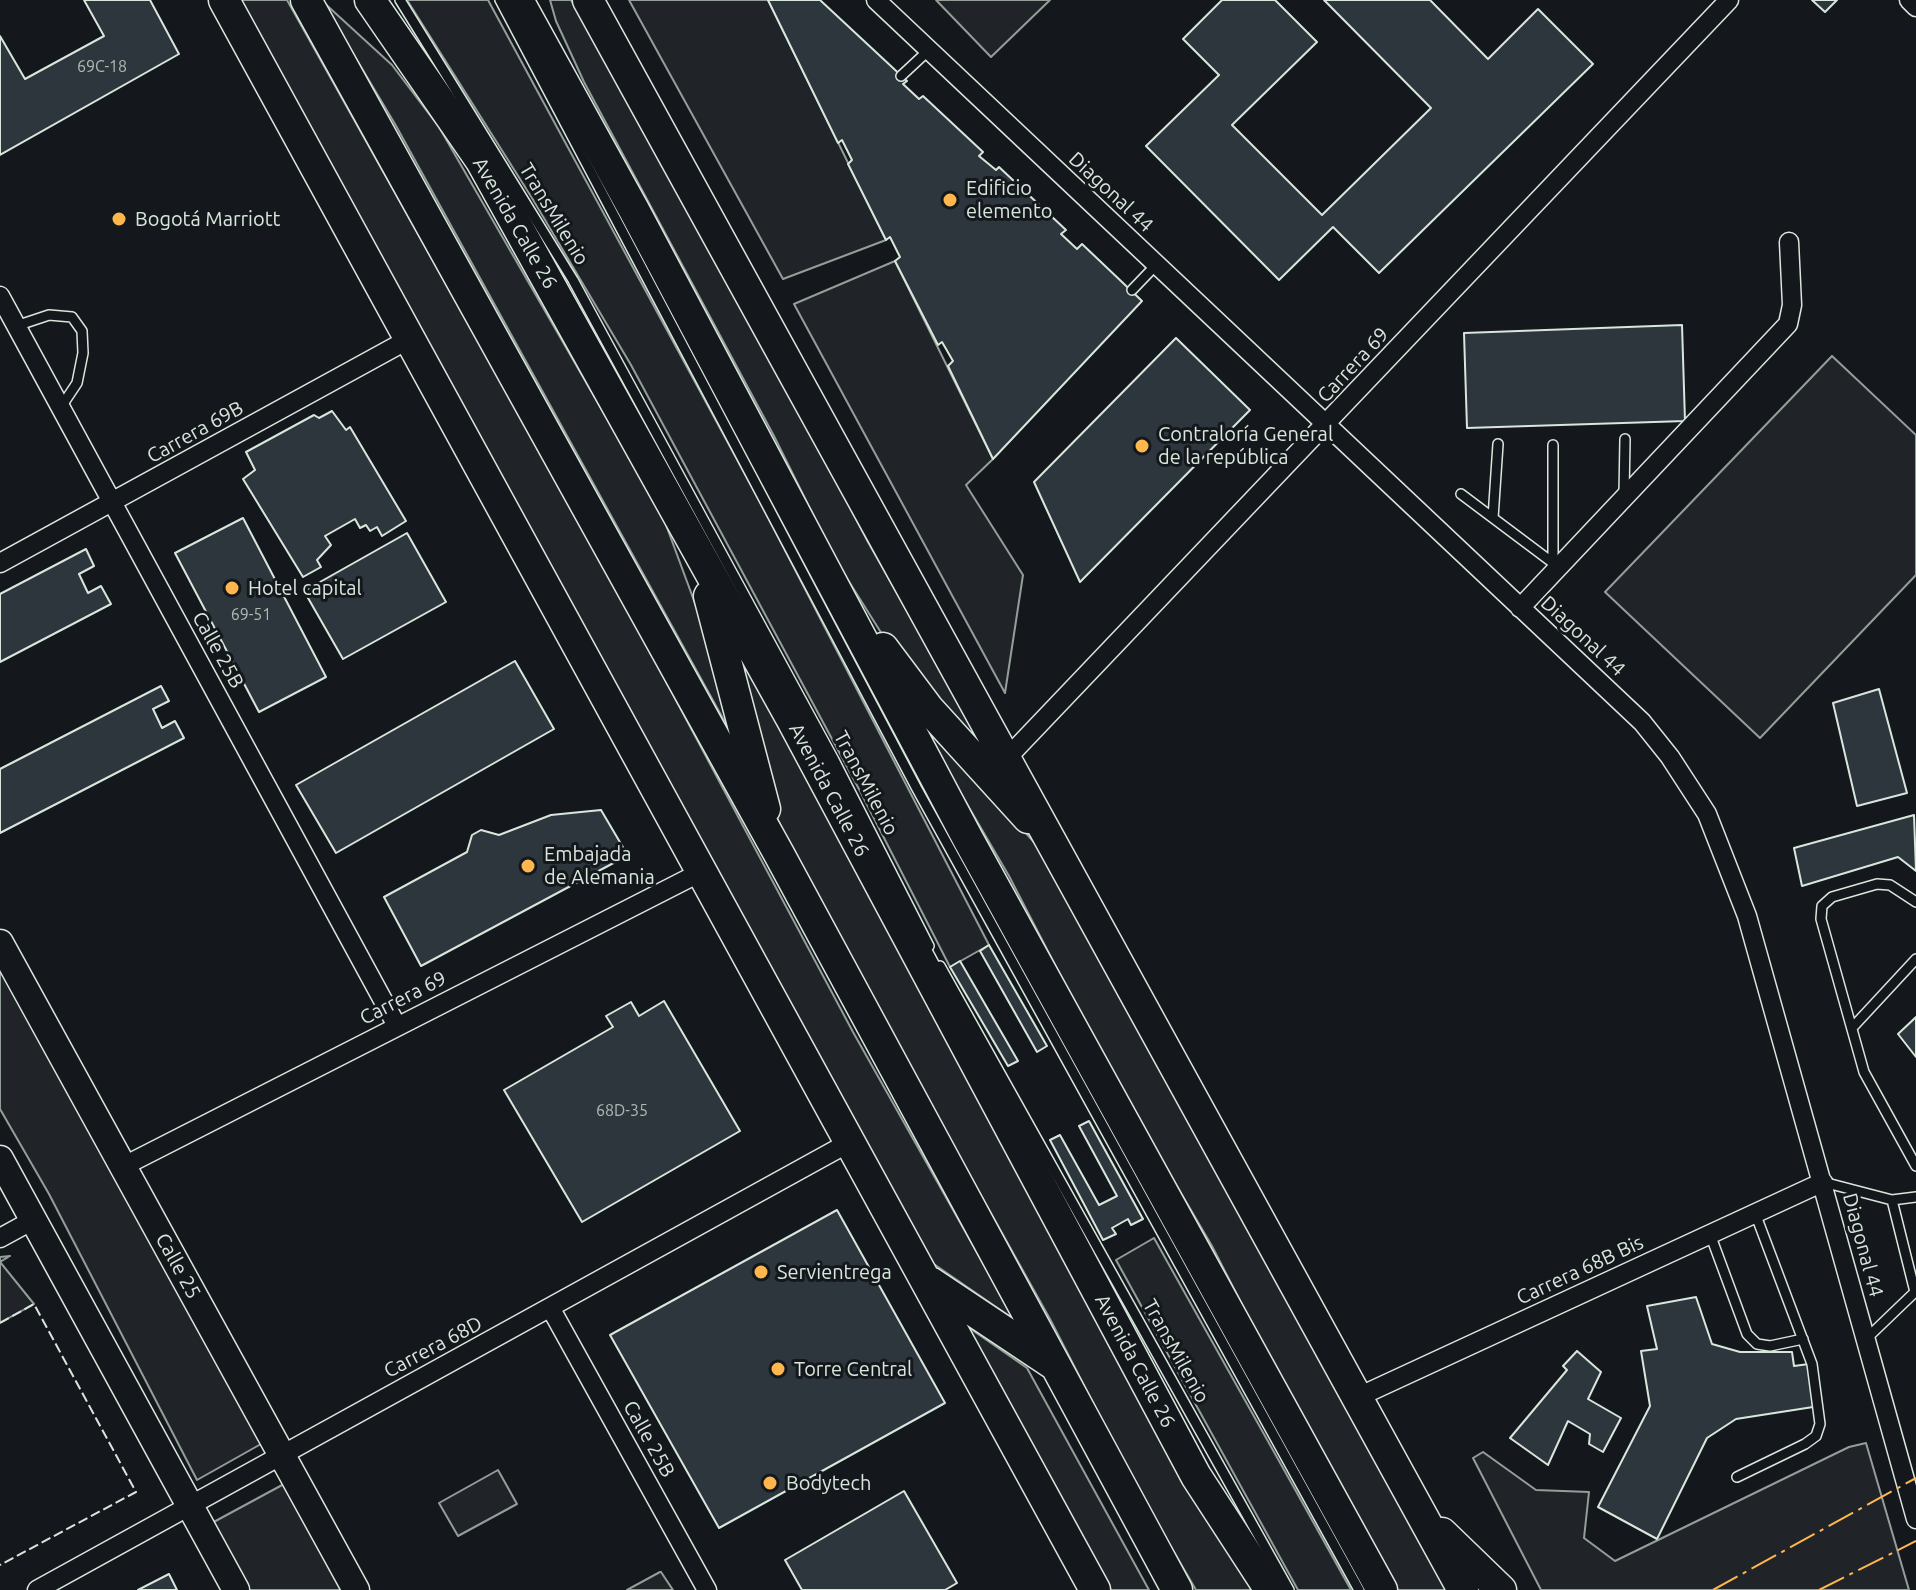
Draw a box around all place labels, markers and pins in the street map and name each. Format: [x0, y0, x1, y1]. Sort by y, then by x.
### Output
place label: Edificio elemento [966, 176, 1053, 223]
marker: Edificio elemento [941, 191, 959, 209]
place label: Bogotá Marriott [135, 207, 280, 231]
marker: Bogotá Marriott [110, 210, 128, 228]
place label: Contraloría General de la república [1158, 422, 1333, 469]
marker: Contraloría General de la república [1133, 437, 1151, 455]
place label: Hotel capital [248, 576, 362, 600]
marker: Hotel capital [223, 579, 241, 597]
place label: Embajada de Alemania [544, 842, 655, 889]
marker: Embajada de Alemania [519, 857, 537, 875]
place label: Servientrega [777, 1260, 892, 1284]
marker: Servientrega [752, 1263, 770, 1281]
place label: Torre Central [794, 1357, 912, 1381]
marker: Torre Central [769, 1360, 787, 1378]
place label: Bodytech [786, 1471, 871, 1495]
marker: Bodytech [761, 1474, 779, 1492]

